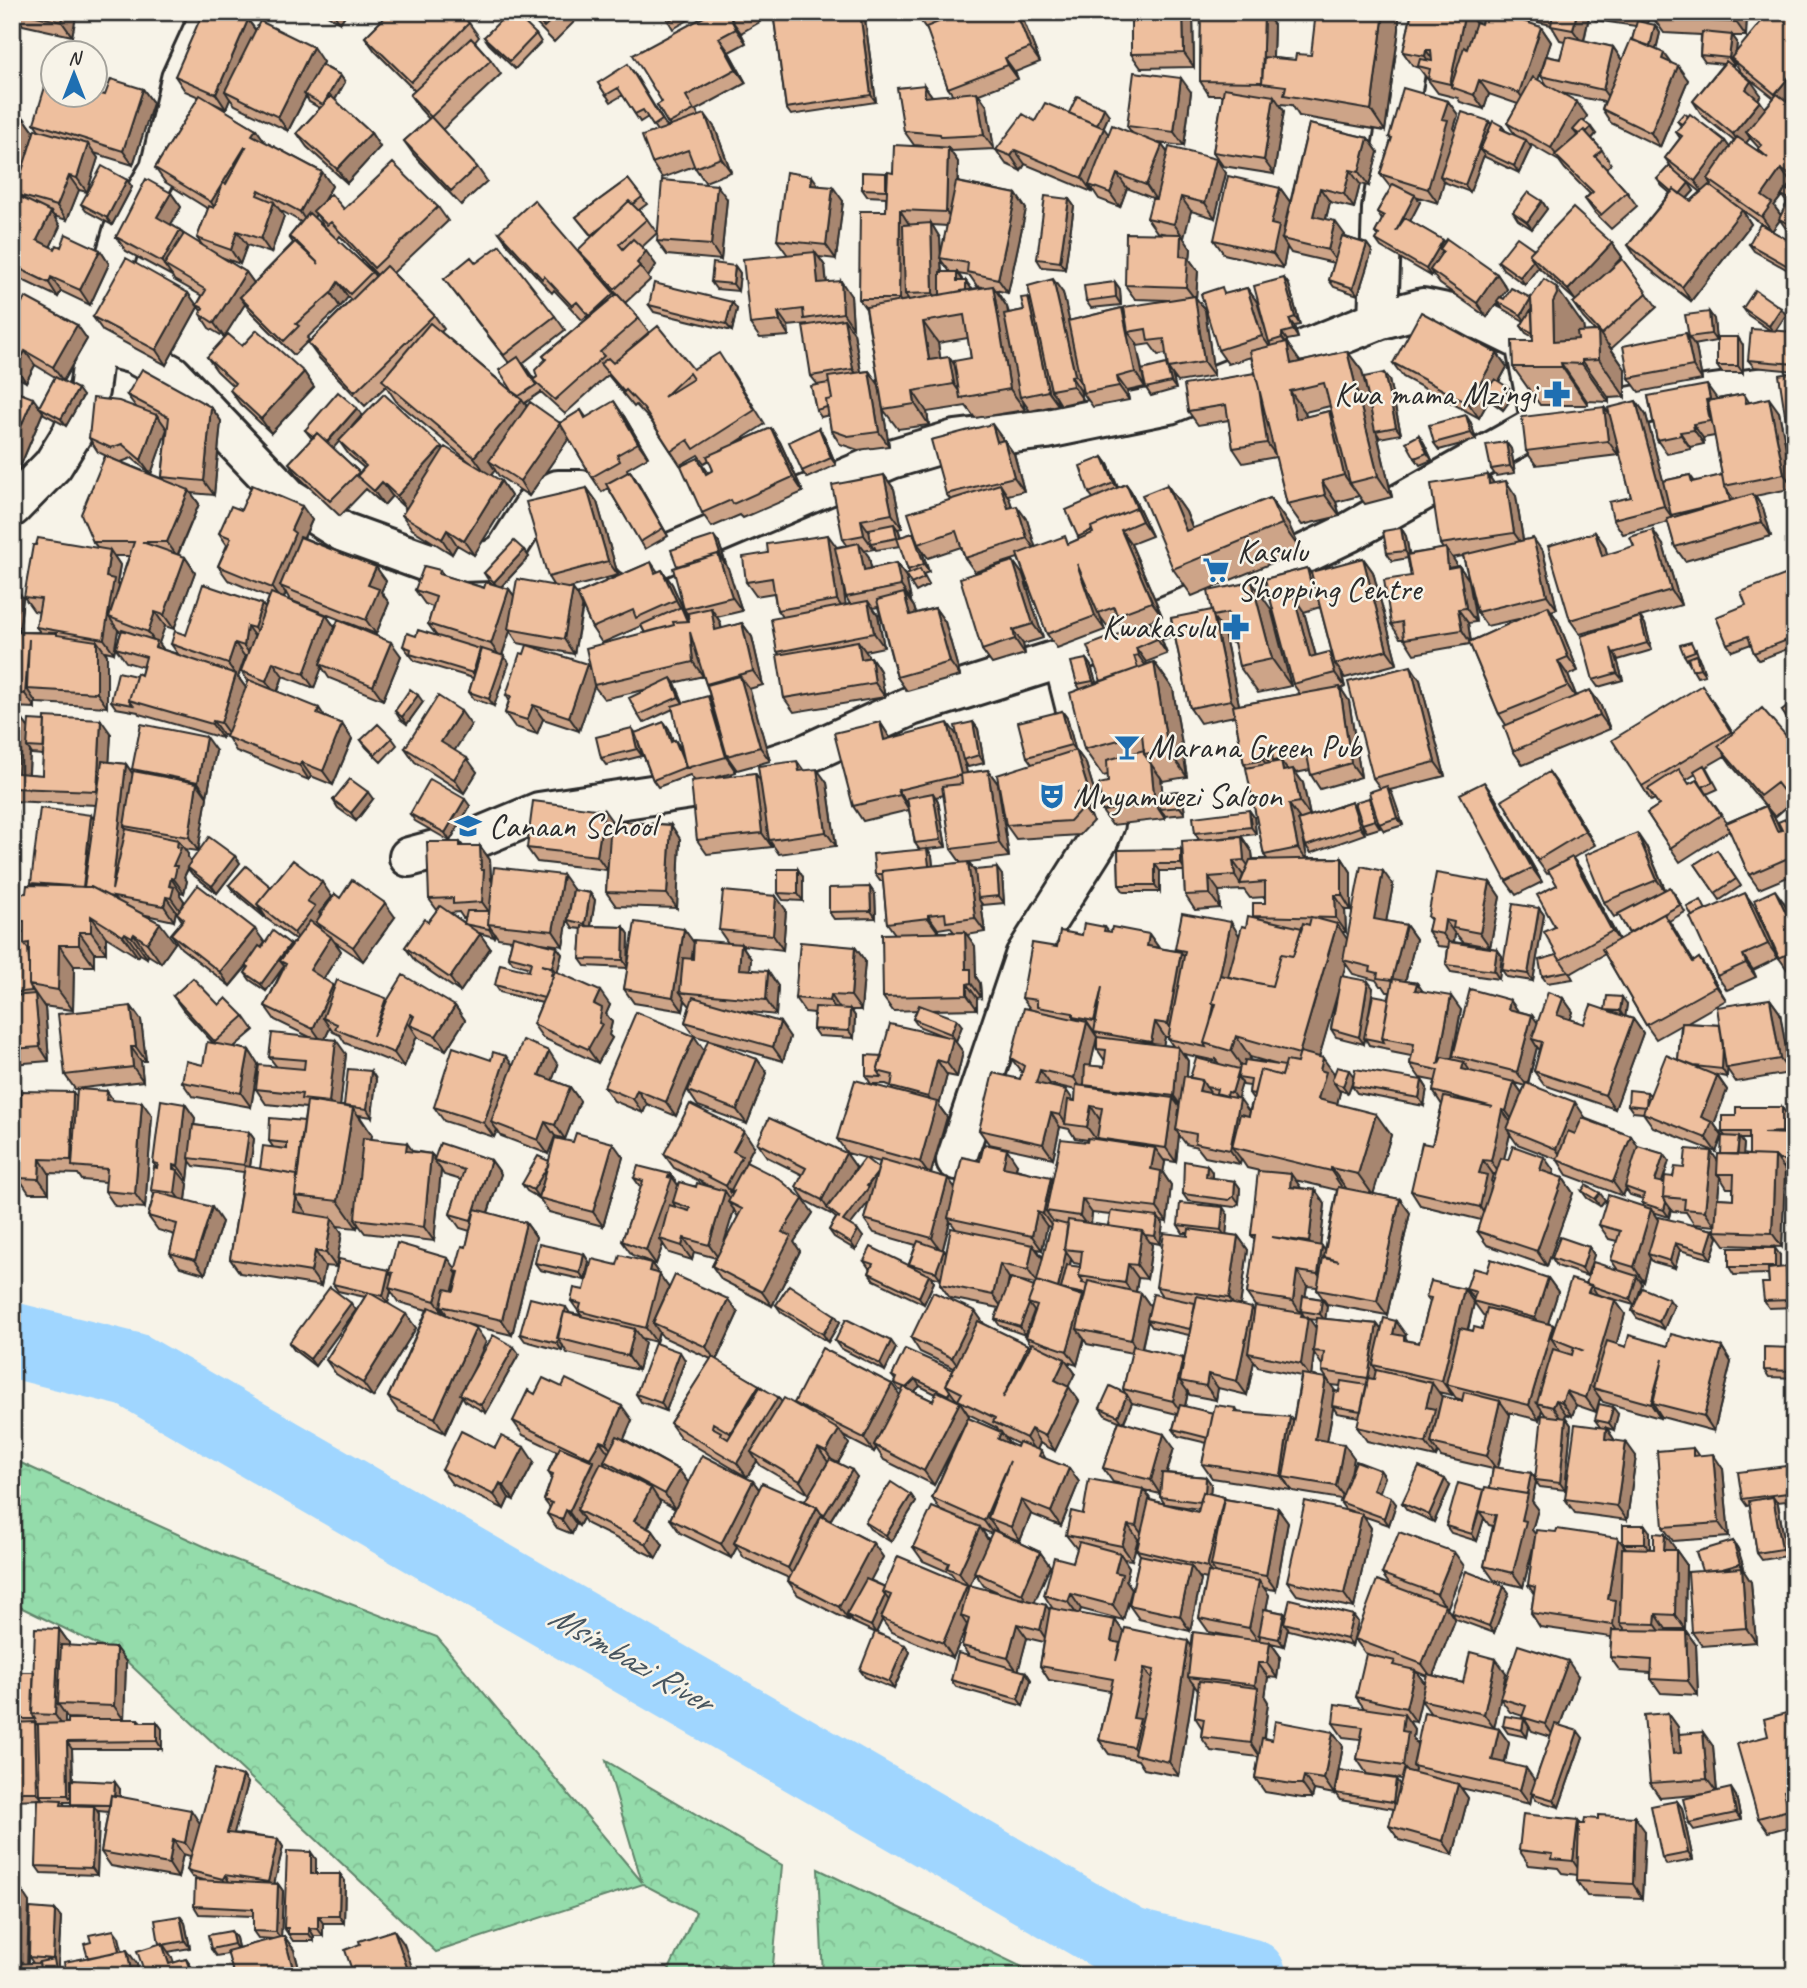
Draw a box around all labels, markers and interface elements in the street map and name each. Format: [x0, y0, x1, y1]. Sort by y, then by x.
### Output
north arrow [38, 38, 108, 108]
text: N [68, 46, 83, 70]
place label: Kwa mama Mzingi [1334, 373, 1540, 415]
pharmacy icon: Kwa mama Mzingi [1542, 379, 1572, 409]
place label: Kasulu Shopping Centre [1237, 530, 1423, 610]
supermarket icon: Kasulu Shopping Centre [1201, 555, 1231, 585]
place label: Kwakasulu [1102, 606, 1217, 648]
pharmacy icon: Kwakasulu [1221, 612, 1251, 642]
place label: Marana Green Pub [1148, 726, 1363, 768]
bar icon: Marana Green Pub [1112, 732, 1142, 762]
place label: Mnyamwezi Saloon [1073, 775, 1283, 817]
theatre icon: Mnyamwezi Saloon [1037, 781, 1067, 811]
place label: Canaan School [489, 805, 661, 847]
school or university icon: Canaan School [453, 811, 483, 841]
water label: Msimbazi River [541, 1593, 725, 1726]

